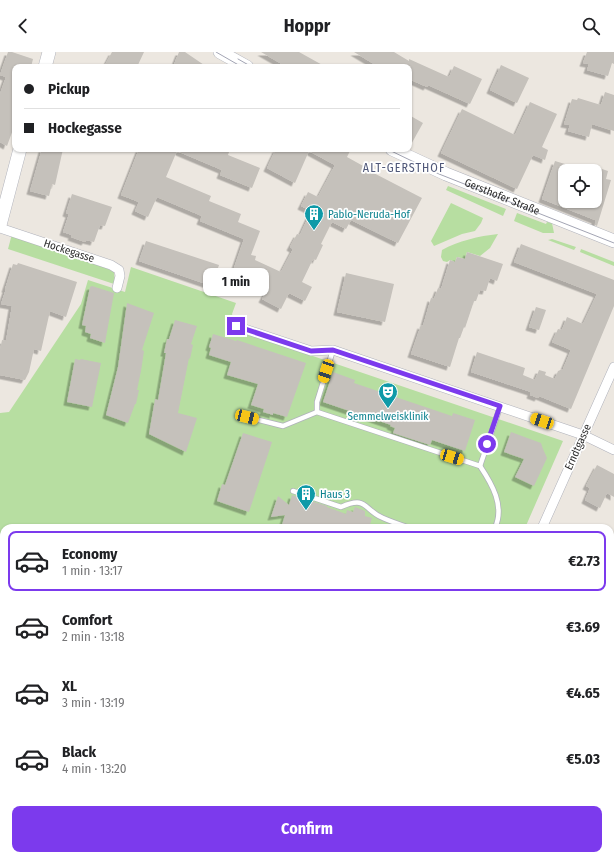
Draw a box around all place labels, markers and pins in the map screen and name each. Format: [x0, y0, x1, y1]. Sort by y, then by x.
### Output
building icon: Pablo-Neruda-Hof [303, 203, 325, 231]
place label: Pablo-Neruda-Hof [328, 208, 411, 221]
theatre icon: Semmelweisklinik [377, 381, 399, 409]
place label: Semmelweisklinik [348, 410, 429, 423]
building icon: Haus 3 [295, 483, 317, 511]
place label: Haus 3 [320, 488, 350, 501]

